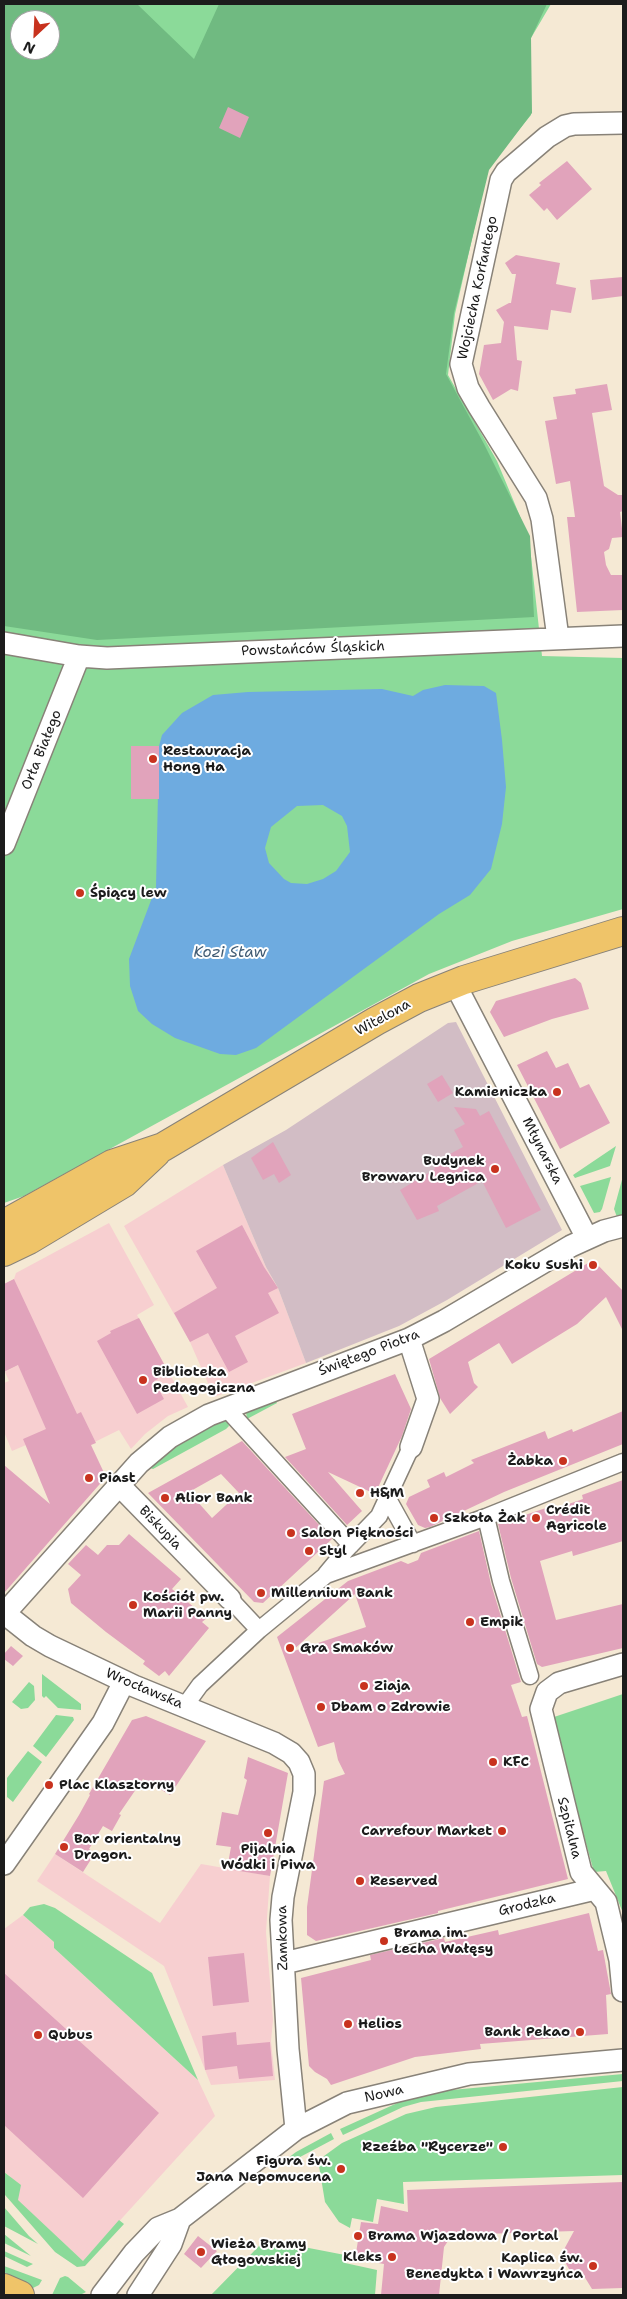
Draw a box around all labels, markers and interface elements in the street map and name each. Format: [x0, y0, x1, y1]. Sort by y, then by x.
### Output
north arrow [10, 10, 60, 60]
text: N [20, 37, 38, 58]
street label: Wojciecha Korfantego [455, 214, 501, 362]
street label: Powstańców Śląskich [241, 638, 385, 660]
street label: Orła Białego [18, 708, 66, 792]
place label: Restauracja Hong Ha [163, 743, 251, 776]
marker: Restauracja Hong Ha [147, 753, 159, 765]
place label: Śpiący lew [90, 885, 167, 901]
marker: Śpiący lew [74, 887, 86, 899]
water label: Kozi Staw [194, 944, 266, 962]
street label: Witelona [352, 996, 414, 1040]
place label: Kamieniczka [455, 1084, 547, 1100]
marker: Kamieniczka [551, 1086, 563, 1098]
street label: Młynarska [518, 1115, 566, 1187]
place label: Budynek Browaru Legnica [362, 1153, 485, 1186]
marker: Budynek Browaru Legnica [489, 1163, 501, 1175]
place label: Koku Sushi [505, 1257, 583, 1273]
marker: Koku Sushi [587, 1259, 599, 1271]
street label: Świętego Piotra [316, 1326, 422, 1380]
place label: Biblioteka Pedagogiczna [153, 1364, 255, 1396]
marker: Biblioteka Pedagogiczna [137, 1374, 149, 1386]
place label: Żabka [507, 1453, 553, 1469]
marker: Żabka [557, 1455, 569, 1467]
place label: Piast [99, 1470, 136, 1486]
marker: Piast [83, 1472, 95, 1484]
place label: H&M [370, 1485, 404, 1501]
marker: H&M [354, 1487, 366, 1499]
place label: Alior Bank [175, 1490, 253, 1506]
marker: Alior Bank [159, 1492, 171, 1504]
place label: Crédit Agricole [546, 1502, 607, 1534]
street label: Biskupia [135, 1503, 185, 1553]
place label: Szkoła Żak [444, 1510, 526, 1526]
marker: Szkoła Żak [428, 1512, 440, 1524]
marker: Crédit Agricole [530, 1512, 542, 1524]
place label: Salon Piękności [301, 1525, 414, 1541]
marker: Salon Piękności [285, 1527, 297, 1539]
place label: Styl [319, 1543, 347, 1559]
marker: Styl [303, 1545, 315, 1557]
place label: Millennium Bank [271, 1585, 393, 1601]
marker: Millennium Bank [255, 1587, 267, 1599]
place label: Kościół pw. Marii Panny [143, 1589, 232, 1621]
marker: Kościół pw. Marii Panny [127, 1599, 139, 1611]
place label: Empik [480, 1614, 523, 1630]
marker: Empik [464, 1616, 476, 1628]
place label: Gra Smaków [300, 1640, 393, 1656]
marker: Gra Smaków [284, 1642, 296, 1654]
street label: Wrocławska [103, 1665, 185, 1713]
place label: Ziaja [374, 1678, 410, 1694]
marker: Ziaja [358, 1680, 370, 1692]
place label: Dbam o Zdrowie [331, 1699, 451, 1715]
marker: Dbam o Zdrowie [315, 1701, 327, 1713]
place label: KFC [503, 1754, 529, 1770]
marker: KFC [487, 1756, 499, 1768]
place label: Plac Klasztorny [59, 1777, 174, 1793]
marker: Plac Klasztorny [43, 1779, 55, 1791]
street label: Szpitalna [553, 1795, 585, 1861]
place label: Carrefour Market [361, 1823, 492, 1839]
marker: Carrefour Market [496, 1825, 508, 1837]
marker: Pijalnia Wódki i Piwa [262, 1827, 274, 1839]
place label: Bar orientalny Dragon. [74, 1831, 181, 1864]
marker: Bar orientalny Dragon. [58, 1841, 70, 1853]
place label: Pijalnia Wódki i Piwa [221, 1841, 315, 1874]
place label: Reserved [370, 1873, 438, 1889]
marker: Reserved [354, 1875, 366, 1887]
street label: Grodzka [497, 1890, 557, 1920]
street label: Zamkowa [274, 1905, 292, 1971]
place label: Brama im. Lecha Wałęsy [394, 1925, 493, 1958]
marker: Brama im. Lecha Wałęsy [378, 1935, 390, 1947]
place label: Helios [358, 2016, 402, 2032]
marker: Helios [342, 2018, 354, 2030]
place label: Bank Pekao [485, 2024, 570, 2040]
marker: Bank Pekao [574, 2026, 586, 2038]
place label: Qubus [48, 2027, 93, 2043]
marker: Qubus [32, 2029, 44, 2041]
street label: Nowa [363, 2081, 405, 2107]
place label: Rzeźba "Rycerze" [362, 2139, 493, 2155]
marker: Rzeźba "Rycerze" [497, 2141, 509, 2153]
place label: Figura św. Jana Nepomucena [196, 2153, 331, 2186]
marker: Figura św. Jana Nepomucena [335, 2163, 347, 2175]
place label: Brama Wjazdowa / Portal [368, 2228, 558, 2244]
marker: Brama Wjazdowa / Portal [352, 2230, 364, 2242]
place label: Wieża Bramy Głogowskiej [211, 2236, 307, 2268]
marker: Wieża Bramy Głogowskiej [195, 2246, 207, 2258]
place label: Kleks [343, 2249, 382, 2265]
place label: Kaplica św. Benedykta i Wawrzyńca [406, 2250, 583, 2282]
marker: Kleks [386, 2251, 398, 2263]
marker: Kaplica św. Benedykta i Wawrzyńca [587, 2260, 599, 2272]

